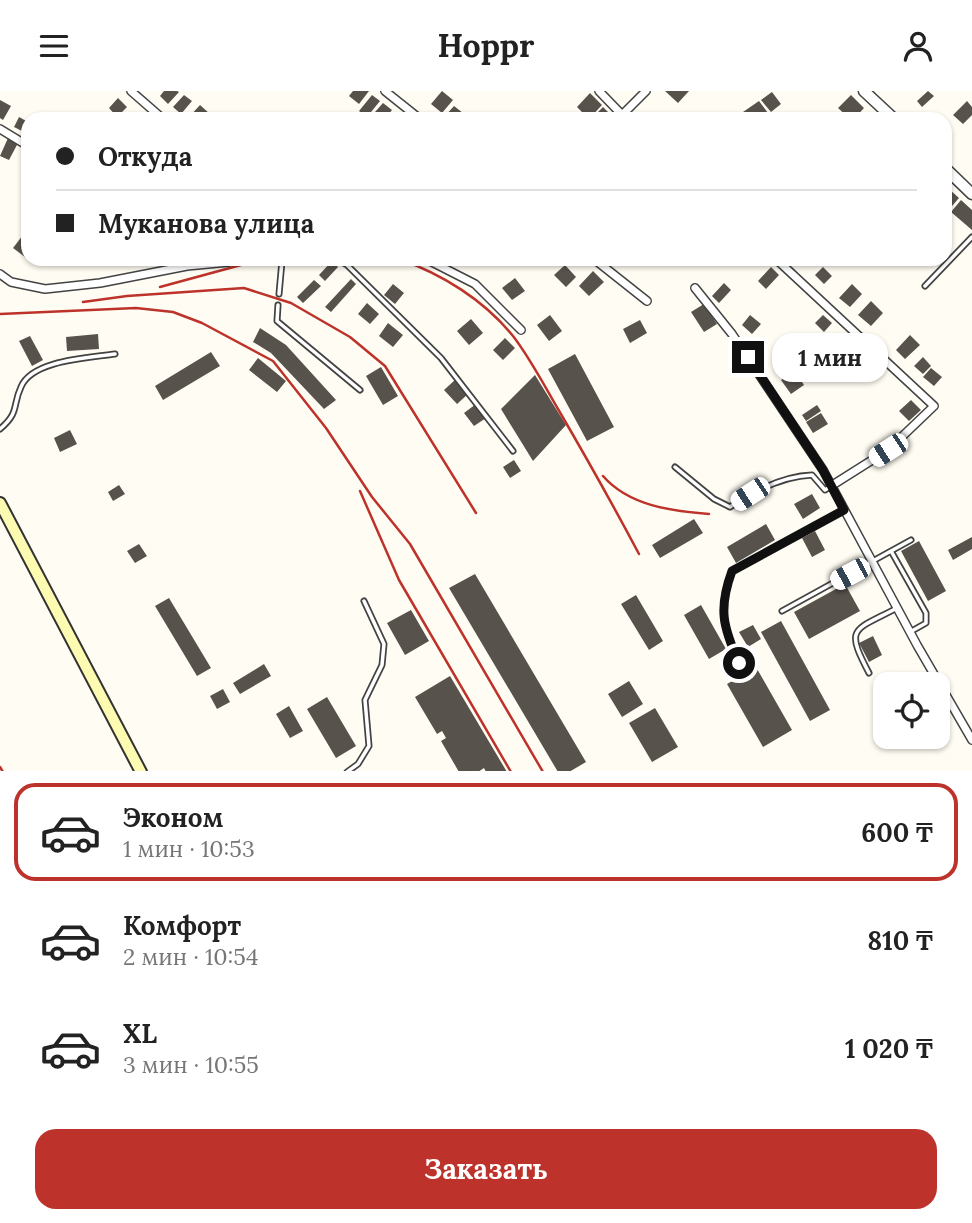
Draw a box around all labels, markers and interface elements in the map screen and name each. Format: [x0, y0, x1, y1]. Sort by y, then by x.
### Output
text: Hoppr [438, 25, 534, 66]
icon: menu [35, 27, 73, 65]
icon: person [899, 27, 937, 65]
text: Откуда [98, 140, 192, 173]
text: Муканова улица [98, 207, 314, 240]
callout: 1 мин [772, 333, 888, 381]
route end [732, 341, 764, 373]
text: 1 мин [798, 343, 862, 372]
car [865, 430, 912, 470]
car [727, 474, 774, 514]
car [827, 555, 874, 593]
route start [723, 647, 755, 679]
map controls [873, 672, 950, 749]
button: locate [873, 672, 950, 749]
icon: car [39, 801, 102, 864]
text: Эконом [123, 801, 223, 834]
text: 600 ₸ [861, 816, 933, 849]
text: 1 мин · 10:53 [123, 834, 255, 863]
icon: car [39, 909, 102, 972]
text: Комфорт [123, 909, 241, 942]
text: 810 ₸ [867, 924, 933, 957]
text: 2 мин · 10:54 [123, 942, 258, 971]
icon: car [39, 1017, 102, 1080]
text: XL [123, 1017, 157, 1050]
text: 1 020 ₸ [845, 1032, 933, 1065]
text: 3 мин · 10:55 [123, 1050, 259, 1079]
button: Заказать [35, 1129, 937, 1209]

